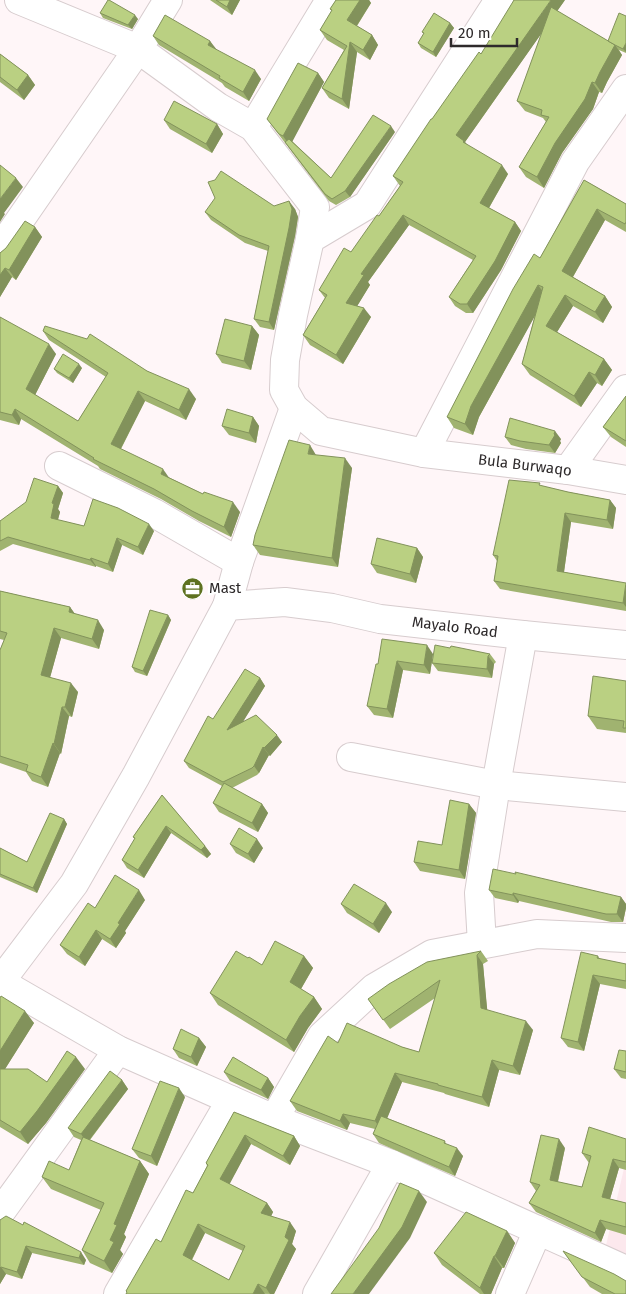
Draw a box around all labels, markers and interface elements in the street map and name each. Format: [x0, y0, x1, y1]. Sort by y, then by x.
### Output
scale bar [451, 15, 517, 47]
text: 20 m [458, 24, 491, 42]
street label: Bula Burwaqo [477, 450, 573, 480]
office icon: Mast [181, 576, 205, 600]
place label: Mast [209, 579, 242, 597]
street label: Mayalo Road [411, 613, 499, 641]

